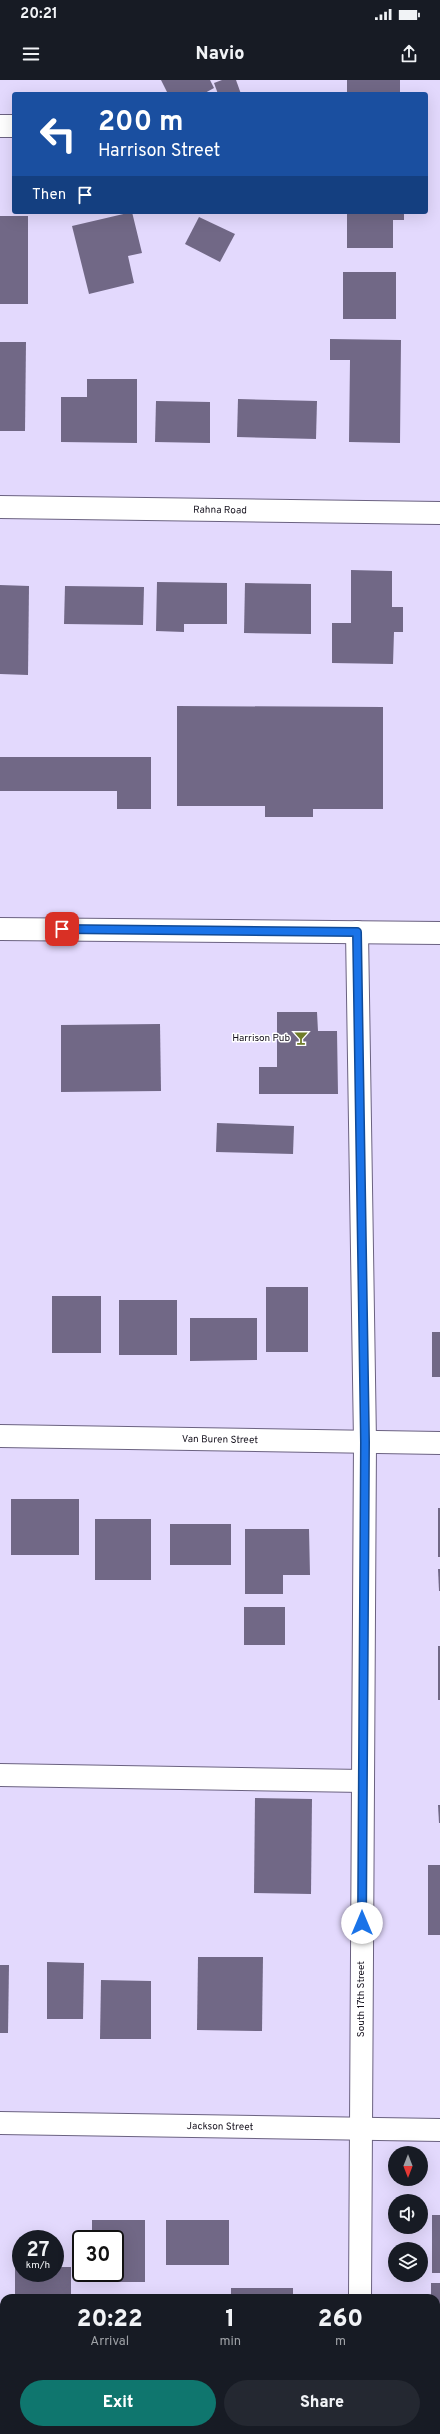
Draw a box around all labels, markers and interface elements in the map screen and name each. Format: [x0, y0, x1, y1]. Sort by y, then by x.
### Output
text: 20:21 [20, 5, 58, 24]
icon: menu [20, 43, 42, 65]
text: Navio [195, 43, 245, 66]
icon: share [398, 43, 420, 65]
text: 200 m [98, 105, 184, 141]
icon: left [32, 108, 84, 160]
text: Harrison Street [98, 140, 220, 163]
icon: arrive [74, 184, 96, 206]
text: Then [32, 186, 66, 205]
street label: Rahna Road [193, 503, 247, 517]
pin [45, 912, 79, 946]
icon: arrive [51, 918, 73, 940]
bar icon: Harrison Pub [293, 1030, 309, 1046]
place label: Harrison Pub [232, 1032, 290, 1045]
street label: Van Buren Street [182, 1432, 258, 1447]
position arrow [341, 1902, 383, 1944]
street label: South 17th Street [355, 1961, 368, 2037]
street label: Jackson Street [187, 2119, 254, 2134]
north arrow [388, 2146, 428, 2186]
map controls [388, 2146, 428, 2282]
button: sound [388, 2194, 428, 2234]
speed limit sign: 30 [72, 2230, 124, 2282]
text: 27 [27, 2238, 49, 2264]
button: layers [388, 2242, 428, 2282]
text: km/h [26, 2259, 50, 2272]
text: 20:22 [77, 2305, 143, 2335]
text: 1 [225, 2305, 235, 2335]
text: 260 [318, 2305, 363, 2335]
text: Arrival [90, 2334, 129, 2350]
text: min [219, 2334, 241, 2350]
text: m [335, 2334, 346, 2350]
button: Exit [20, 2380, 216, 2426]
button: Share [224, 2380, 420, 2426]

